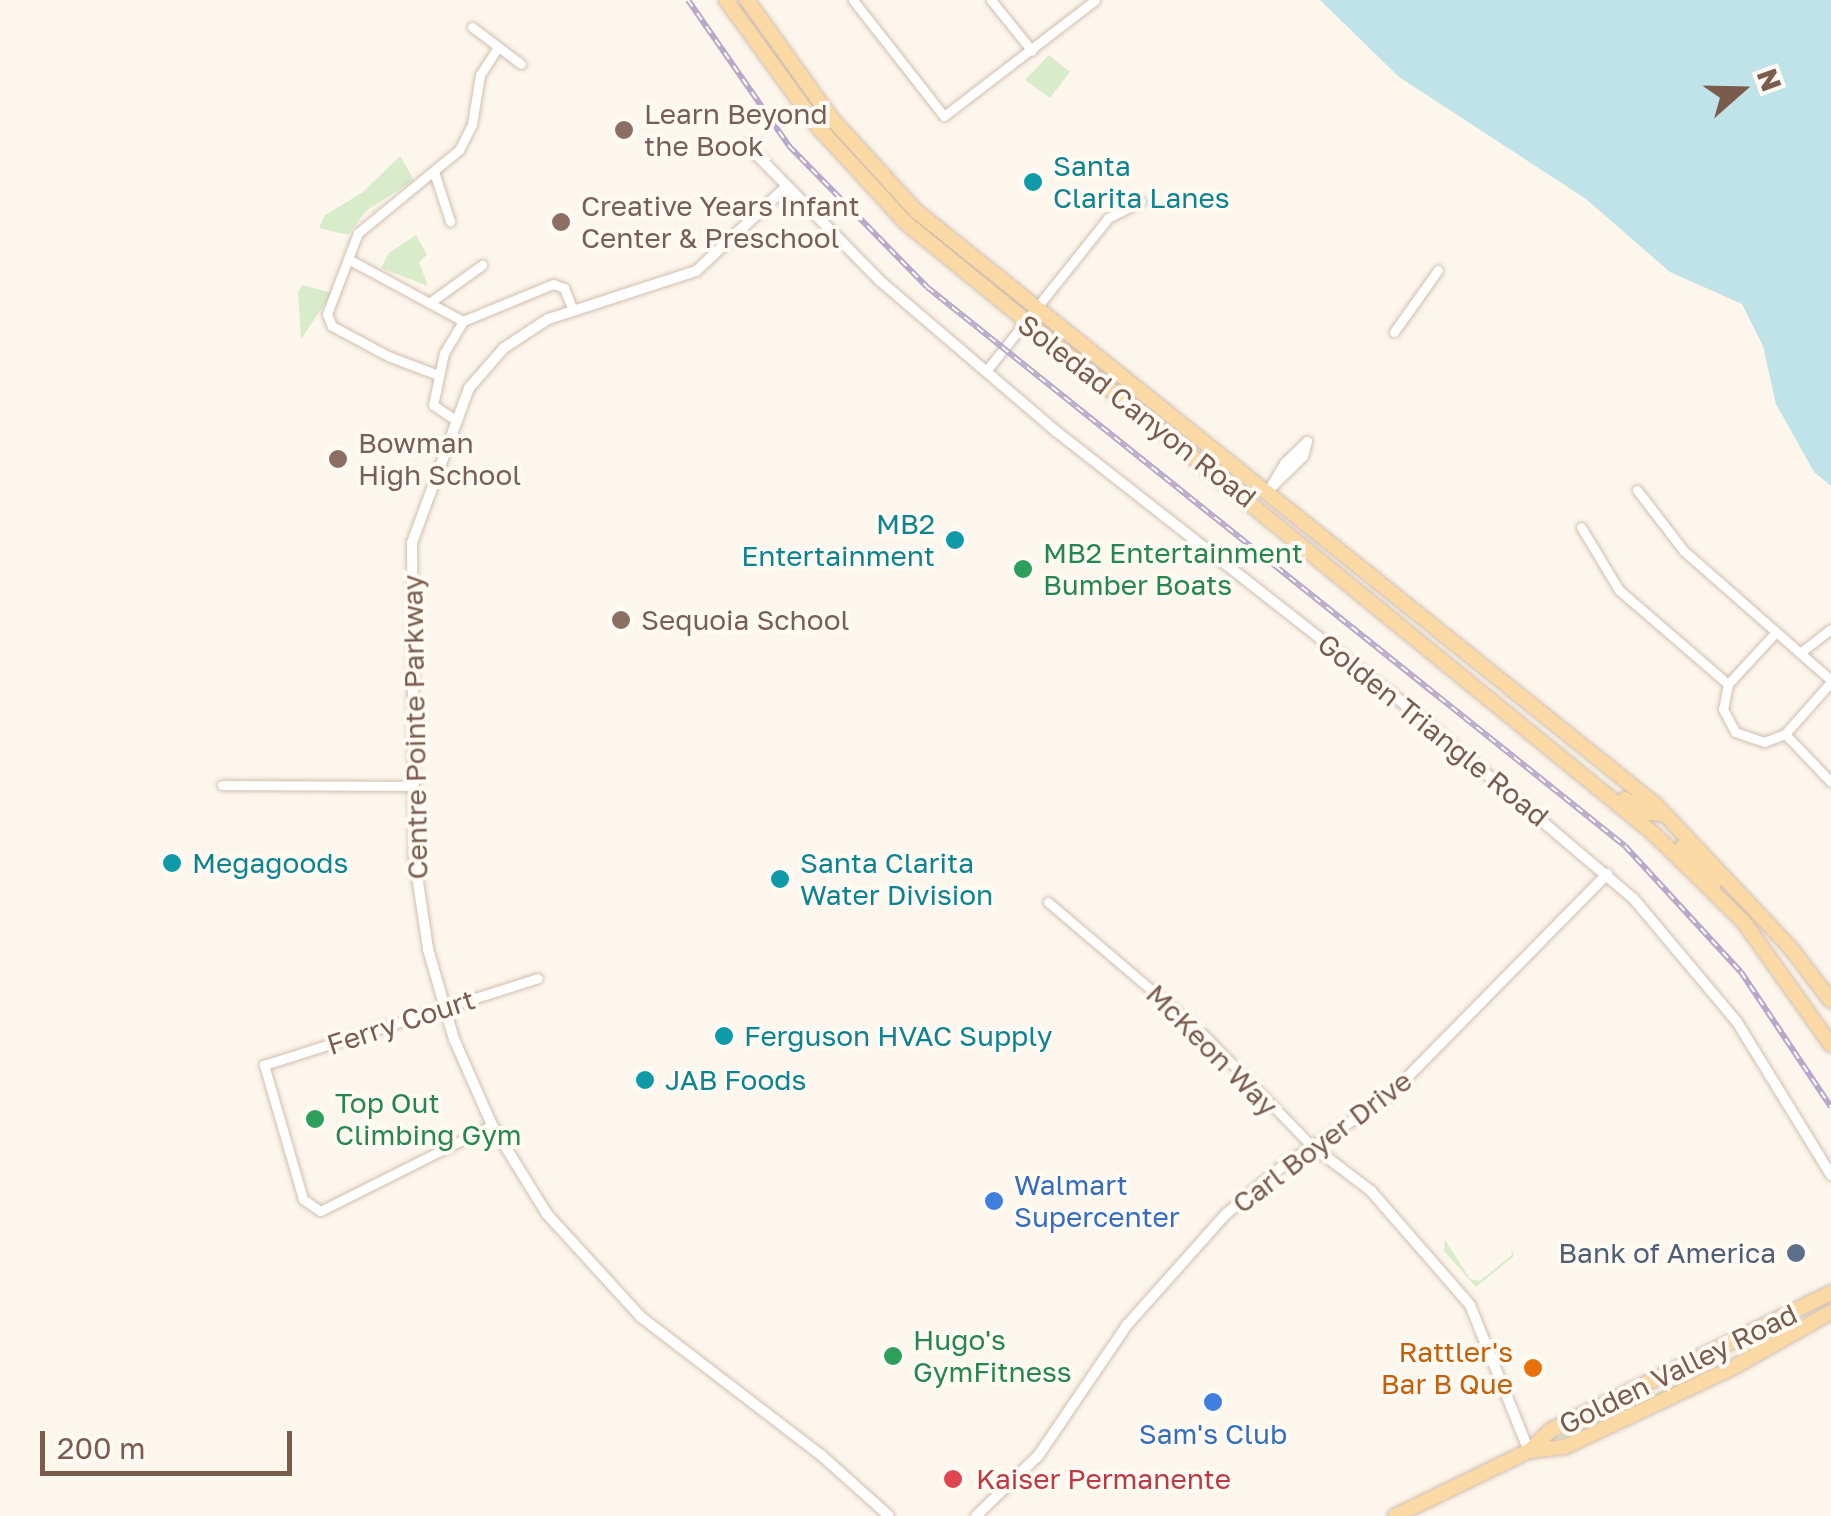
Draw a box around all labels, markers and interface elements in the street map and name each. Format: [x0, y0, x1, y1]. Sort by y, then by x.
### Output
north arrow [1691, 40, 1791, 140]
text: N [1751, 64, 1789, 95]
place label: Learn Beyond the Book [644, 97, 828, 163]
marker: Learn Beyond the Book [613, 119, 635, 141]
place label: Santa Clarita Lanes [1053, 149, 1230, 215]
marker: Santa Clarita Lanes [1022, 171, 1044, 193]
place label: Creative Years Infant Center & Preschool [581, 189, 860, 255]
marker: Creative Years Infant Center & Preschool [550, 211, 572, 233]
street label: Soledad Canyon Road [1011, 308, 1263, 514]
place label: Bowman High School [358, 426, 521, 492]
marker: Bowman High School [327, 448, 349, 470]
place label: MB2 Entertainment [741, 507, 935, 573]
marker: MB2 Entertainment [944, 529, 966, 551]
place label: MB2 Entertainment Bumber Boats [1043, 536, 1303, 602]
marker: MB2 Entertainment Bumber Boats [1012, 558, 1034, 580]
street label: Centre Pointe Parkway [396, 574, 434, 880]
place label: Sequoia School [641, 603, 849, 637]
marker: Sequoia School [610, 609, 632, 631]
street label: Golden Triangle Road [1311, 627, 1555, 833]
place label: Megagoods [192, 846, 348, 880]
place label: Santa Clarita Water Division [800, 846, 993, 912]
marker: Megagoods [161, 852, 183, 874]
marker: Santa Clarita Water Division [769, 868, 791, 890]
street label: McKeon Way [1139, 977, 1285, 1123]
street label: Ferry Court [323, 982, 479, 1062]
place label: Ferguson HVAC Supply [744, 1019, 1052, 1053]
marker: Ferguson HVAC Supply [713, 1025, 735, 1047]
place label: JAB Foods [665, 1063, 806, 1097]
street label: Carl Boyer Drive [1226, 1064, 1418, 1220]
marker: JAB Foods [634, 1069, 656, 1091]
place label: Top Out Climbing Gym [335, 1086, 522, 1152]
marker: Top Out Climbing Gym [304, 1108, 326, 1130]
place label: Walmart Supercenter [1014, 1168, 1180, 1234]
marker: Walmart Supercenter [983, 1190, 1005, 1212]
place label: Bank of America [1558, 1236, 1776, 1270]
marker: Bank of America [1785, 1242, 1807, 1264]
street label: Golden Valley Road [1554, 1297, 1802, 1441]
place label: Hugo's GymFitness [913, 1323, 1072, 1389]
place label: Rattler's Bar B Que [1381, 1335, 1513, 1401]
marker: Hugo's GymFitness [882, 1345, 904, 1367]
marker: Rattler's Bar B Que [1522, 1357, 1544, 1379]
marker: Sam's Club [1202, 1391, 1224, 1413]
scale bar [45, 1411, 298, 1473]
place label: Sam's Club [1139, 1417, 1287, 1451]
text: 200 m [57, 1430, 146, 1466]
place label: Kaiser Permanente [976, 1462, 1231, 1496]
marker: Kaiser Permanente [940, 1466, 966, 1492]

